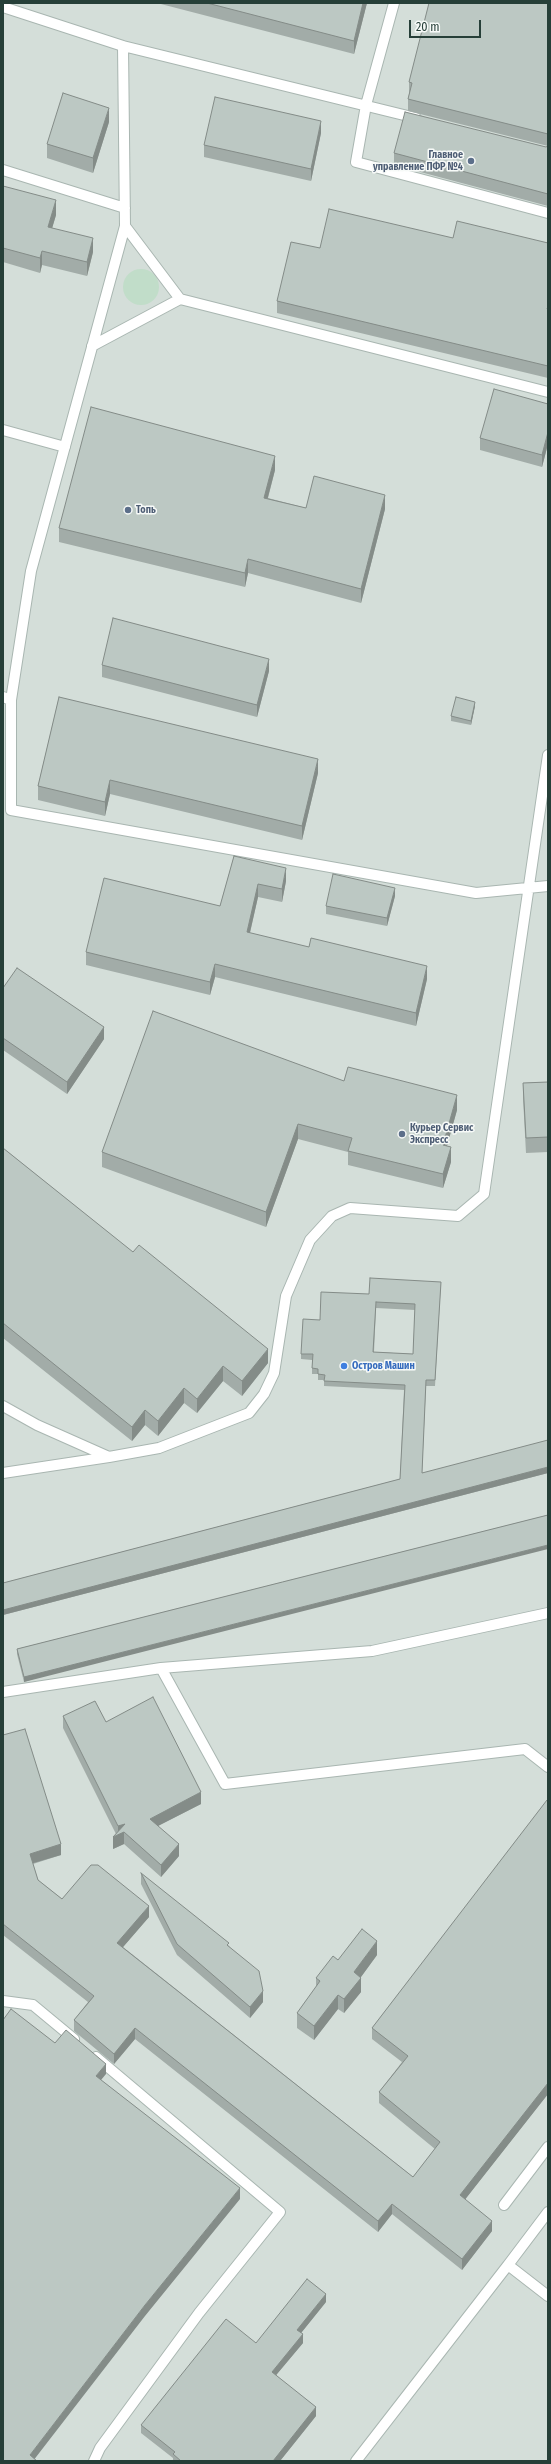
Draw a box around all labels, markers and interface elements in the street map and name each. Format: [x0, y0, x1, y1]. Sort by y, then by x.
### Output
scale bar [411, 12, 483, 38]
text: 20 m [416, 20, 440, 34]
place label: Главное управление ПФР №4 [373, 149, 463, 172]
marker: Главное управление ПФР №4 [466, 156, 476, 166]
place label: Топь [136, 504, 156, 516]
marker: Топь [123, 505, 133, 515]
place label: Курьер Сервис Экспресс [410, 1122, 473, 1146]
marker: Курьер Сервис Экспресс [397, 1129, 407, 1139]
place label: Остров Машин [352, 1360, 415, 1372]
marker: Остров Машин [339, 1361, 349, 1371]

